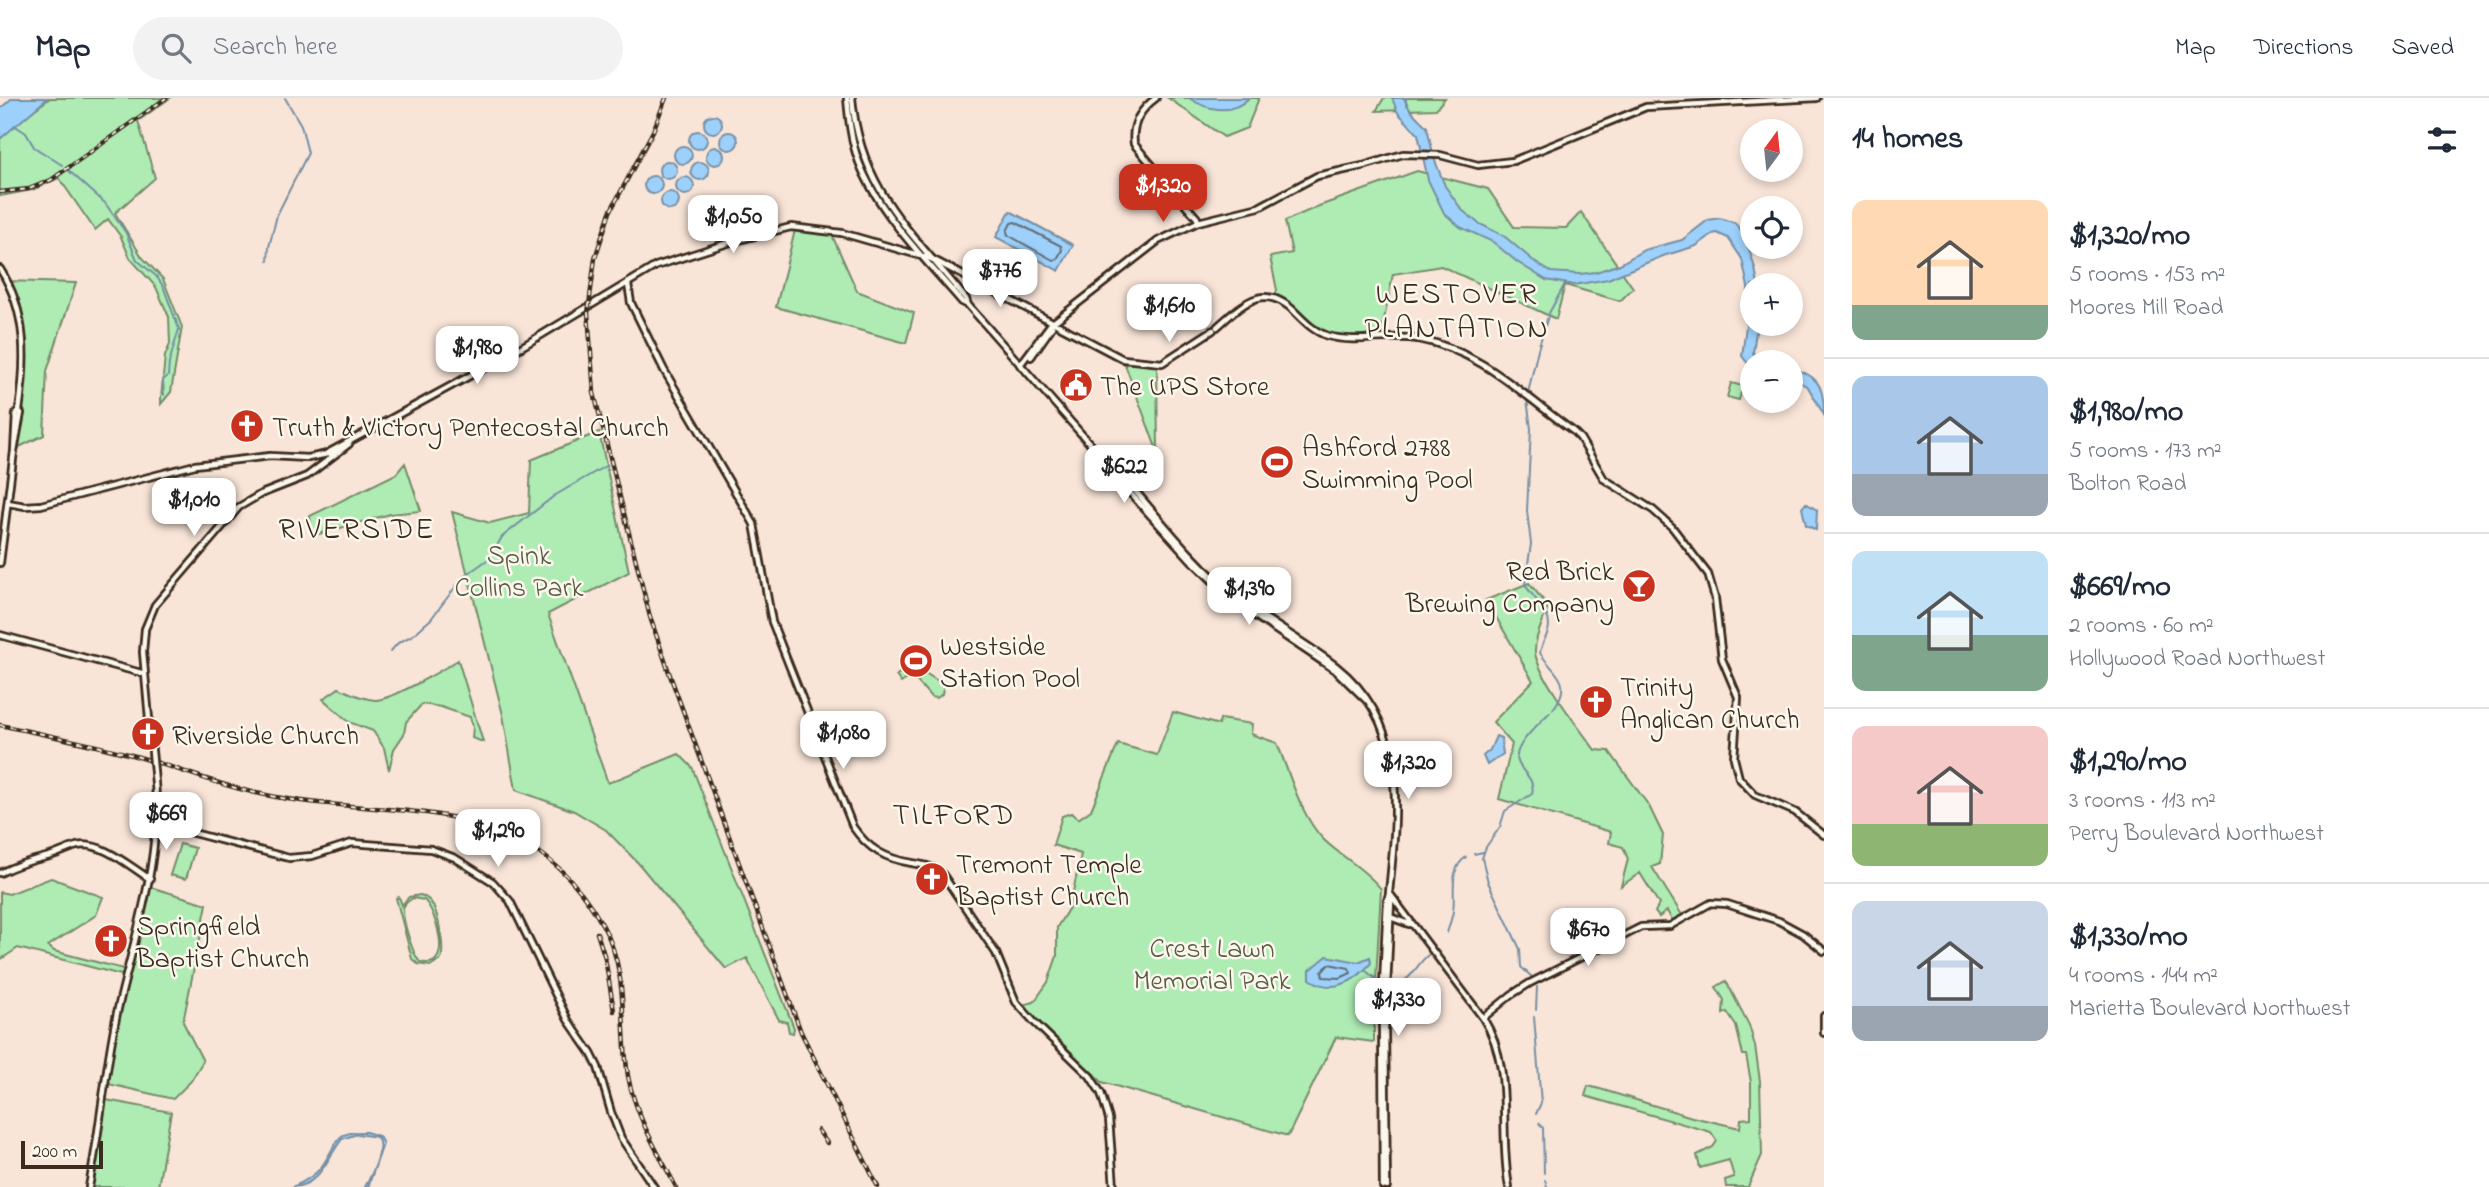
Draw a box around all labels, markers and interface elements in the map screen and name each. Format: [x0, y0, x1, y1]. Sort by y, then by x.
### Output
search box [133, 17, 623, 80]
text: Map [35, 24, 91, 72]
icon: search [157, 29, 195, 67]
text: Search here [213, 29, 337, 67]
text: Map [2175, 31, 2216, 66]
text: Directions [2254, 31, 2353, 66]
text: Saved [2391, 31, 2454, 66]
text: 14 homes [1852, 118, 1963, 162]
north arrow [1740, 119, 1802, 182]
map controls [1740, 119, 1803, 413]
icon: filters [2423, 121, 2461, 159]
pin: $1,320 [1106, 164, 1220, 224]
text: $1,320 [1135, 170, 1191, 203]
pin: $1,050 [676, 195, 790, 255]
button: locate [1740, 196, 1803, 259]
text: $1,050 [704, 201, 762, 234]
text: $1,320/mo [2069, 215, 2190, 259]
icon: home [1908, 228, 1992, 312]
pin: $776 [959, 250, 1041, 309]
text: $776 [979, 255, 1022, 288]
text: 5 rooms · 153 m² [2069, 259, 2225, 292]
button: + [1740, 273, 1803, 336]
district label: WESTOVER PLANTATION [1364, 274, 1550, 352]
pin: $1,610 [1112, 285, 1226, 344]
text: $1,610 [1143, 290, 1195, 323]
text: Moores Mill Road [2069, 292, 2223, 325]
pin: $1,980 [420, 327, 534, 386]
text: $1,980 [452, 332, 502, 365]
button: − [1740, 350, 1803, 413]
public building icon: The UPS Store [1057, 366, 1095, 404]
place label: The UPS Store [1100, 368, 1270, 409]
text: $1,980/mo [2069, 391, 2183, 435]
icon: home [1908, 404, 1992, 488]
church icon: Truth & Victory Pentecostal Church [228, 407, 266, 445]
place label: Truth & Victory Pentecostal Church [272, 409, 669, 450]
place label: Ashford 2788 Swimming Pool [1302, 429, 1473, 502]
text: 5 rooms · 173 m² [2069, 435, 2222, 468]
sports icon: Ashford 2788 Swimming Pool [1258, 443, 1296, 481]
pin: $622 [1083, 446, 1165, 505]
text: $622 [1101, 451, 1147, 484]
text: Bolton Road [2069, 468, 2186, 501]
pin: $1,010 [137, 478, 251, 538]
text: $1,010 [168, 484, 220, 517]
district label: RIVERSIDE [278, 509, 436, 553]
park label: Spink Collins Park [454, 537, 584, 610]
place label: Red Brick Brewing Company [1405, 553, 1615, 626]
text: $669/mo [2069, 566, 2171, 610]
bar icon: Red Brick Brewing Company [1620, 567, 1658, 605]
pin: $1,390 [1192, 568, 1306, 627]
text: $1,390 [1223, 573, 1275, 606]
icon: home [1908, 579, 1992, 663]
text: 2 rooms · 60 m² [2069, 610, 2214, 643]
place label: Westside Station Pool [940, 628, 1080, 701]
sports icon: Westside Station Pool [897, 642, 935, 680]
text: Hollywood Road Northwest [2069, 643, 2325, 676]
place label: Trinity Anglican Church [1620, 669, 1800, 742]
church icon: Trinity Anglican Church [1577, 683, 1615, 721]
pin: $1,080 [786, 712, 900, 771]
church icon: Riverside Church [129, 715, 167, 753]
place label: Riverside Church [172, 717, 359, 758]
text: $1,080 [816, 717, 870, 750]
text: $1,290/mo [2069, 741, 2187, 785]
pin: $1,320 [1351, 742, 1465, 801]
text: $1,320 [1380, 747, 1436, 780]
icon: home [1908, 754, 1992, 838]
text: 3 rooms · 113 m² [2069, 785, 2216, 818]
pin: $669 [125, 792, 207, 852]
district label: TILFORD [893, 795, 1015, 839]
text: $669 [145, 798, 187, 831]
pin: $1,290 [441, 810, 555, 869]
text: $1,290 [471, 815, 525, 848]
text: Perry Boulevard Northwest [2069, 818, 2324, 851]
place label: Tremont Temple Baptist Church [955, 846, 1142, 919]
church icon: Tremont Temple Baptist Church [913, 860, 951, 898]
place label: Springfield Baptist Church [135, 908, 309, 981]
pin: $670 [1547, 908, 1629, 968]
text: $670 [1566, 914, 1610, 947]
text: $1,330/mo [2069, 916, 2188, 960]
church icon: Springfield Baptist Church [92, 922, 130, 960]
icon: home [1908, 929, 1992, 1013]
park label: Crest Lawn Memorial Park [1134, 930, 1291, 1003]
text: 4 rooms · 144 m² [2069, 960, 2218, 993]
pin: $1,330 [1341, 978, 1455, 1038]
text: $1,330 [1371, 984, 1425, 1017]
text: Marietta Boulevard Northwest [2069, 993, 2350, 1026]
scale bar [21, 1138, 103, 1170]
text: 200 m [32, 1139, 77, 1166]

